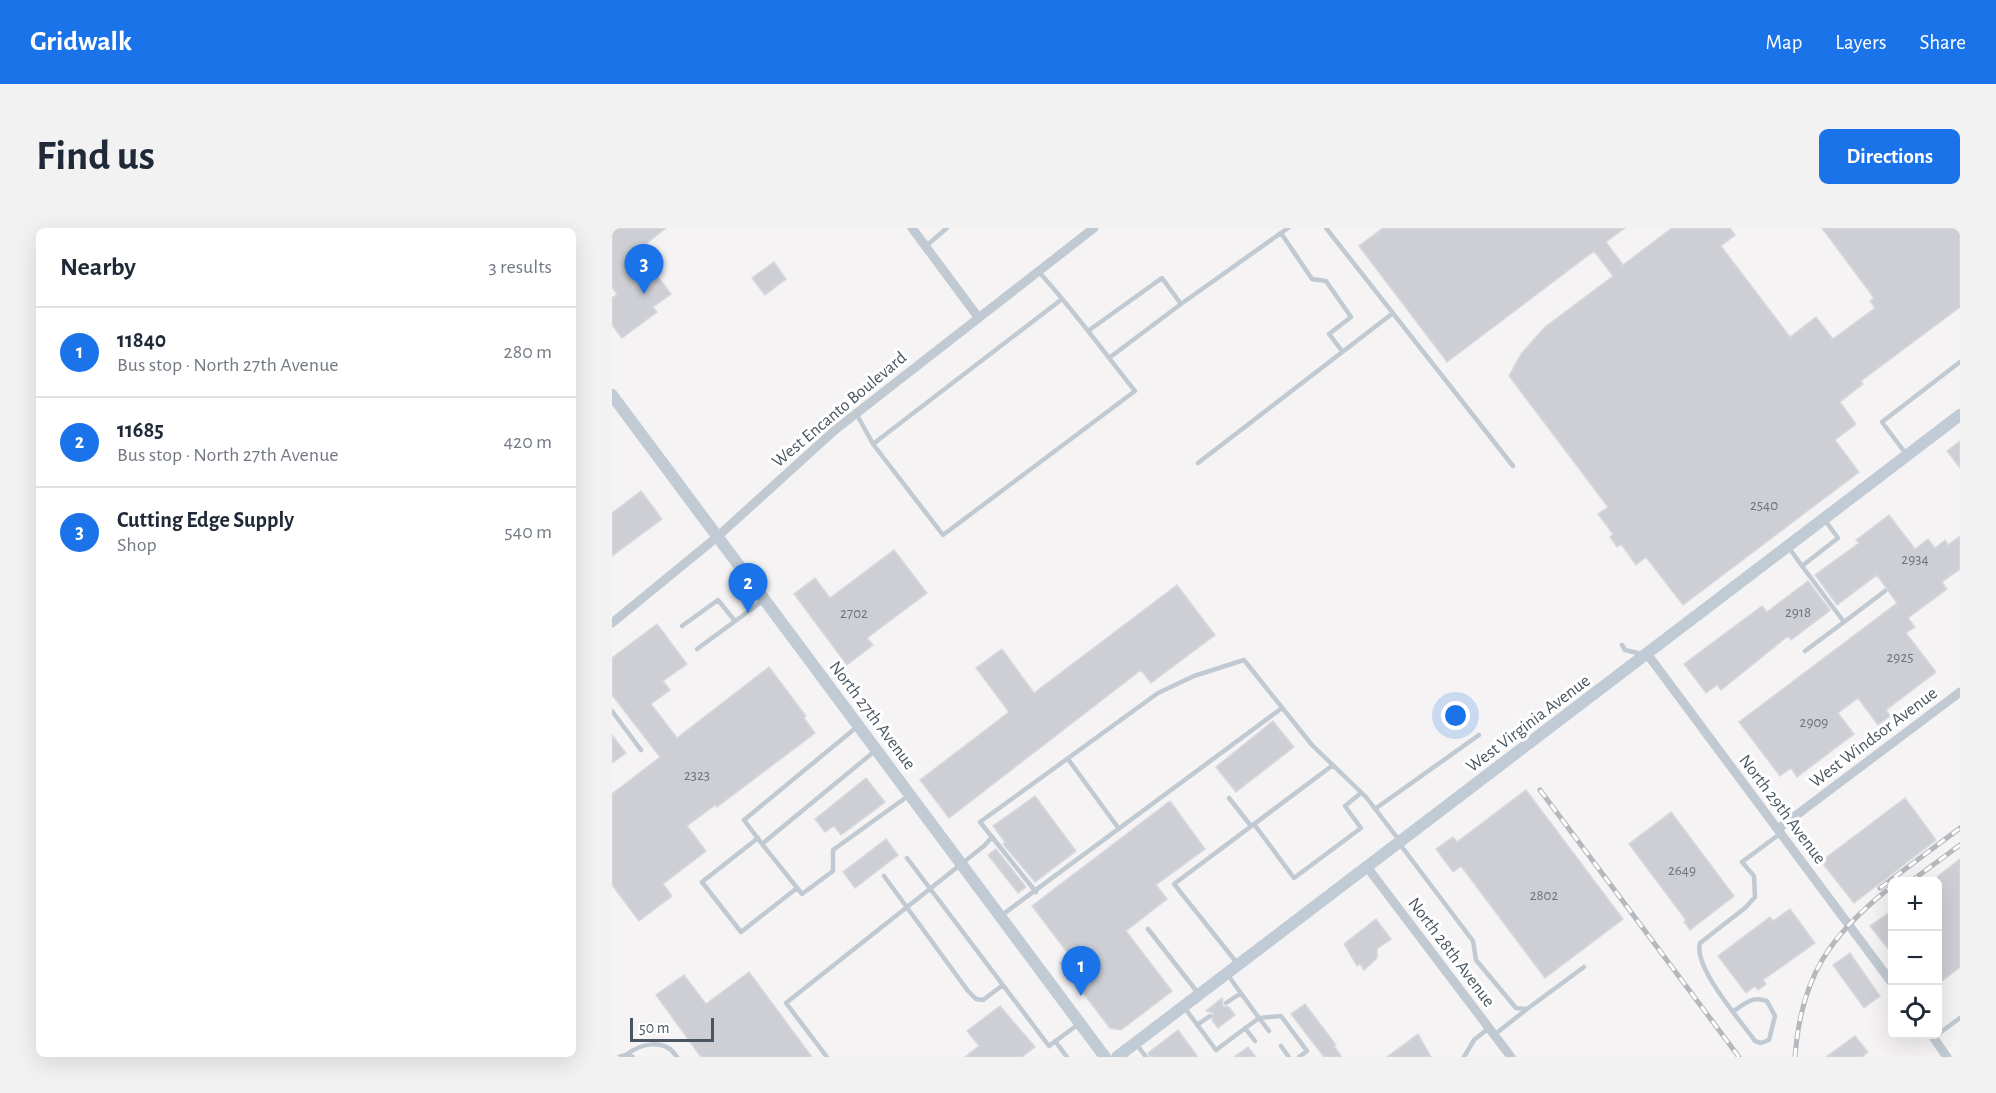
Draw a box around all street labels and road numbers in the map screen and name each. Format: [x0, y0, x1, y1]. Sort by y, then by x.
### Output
street label: West Encanto Boulevard [769, 349, 910, 471]
street label: North 27th Avenue [826, 658, 919, 773]
street label: West Virginia Avenue [1463, 672, 1594, 776]
street label: West Windsor Avenue [1806, 684, 1941, 792]
street label: North 29th Avenue [1735, 752, 1829, 868]
street label: North 28th Avenue [1404, 895, 1498, 1011]

